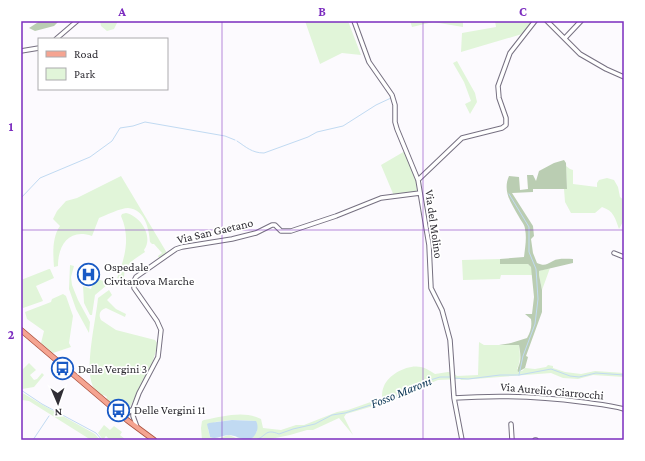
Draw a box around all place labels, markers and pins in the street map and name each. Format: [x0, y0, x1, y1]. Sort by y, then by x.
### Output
place label: Ospedale Civitanova Marche [104, 260, 194, 288]
hospital icon: Ospedale Civitanova Marche [76, 261, 102, 287]
bus stop icon: Delle Vergini 3 [50, 356, 76, 382]
place label: Delle Vergini 3 [78, 362, 148, 376]
bus stop icon: Delle Vergini 11 [105, 397, 131, 423]
place label: Delle Vergini 11 [134, 403, 206, 417]

